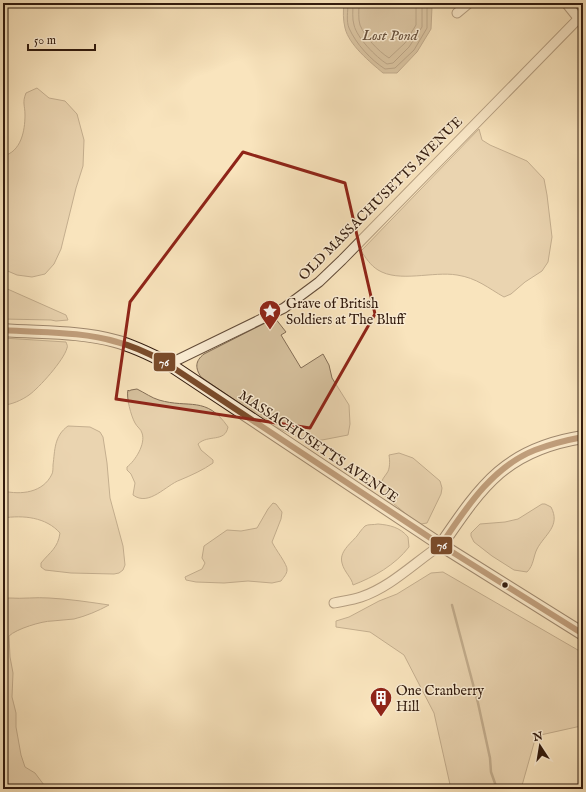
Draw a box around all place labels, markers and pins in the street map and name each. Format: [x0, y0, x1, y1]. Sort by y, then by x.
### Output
place label: Grave of British Soldiers at The Bluff [286, 295, 406, 329]
place icon: Grave of British Soldiers at The Bluff [257, 298, 283, 331]
unlabelled marker [500, 580, 510, 590]
place label: One Cranberry Hill [396, 682, 484, 716]
building icon: One Cranberry Hill [368, 685, 394, 718]

